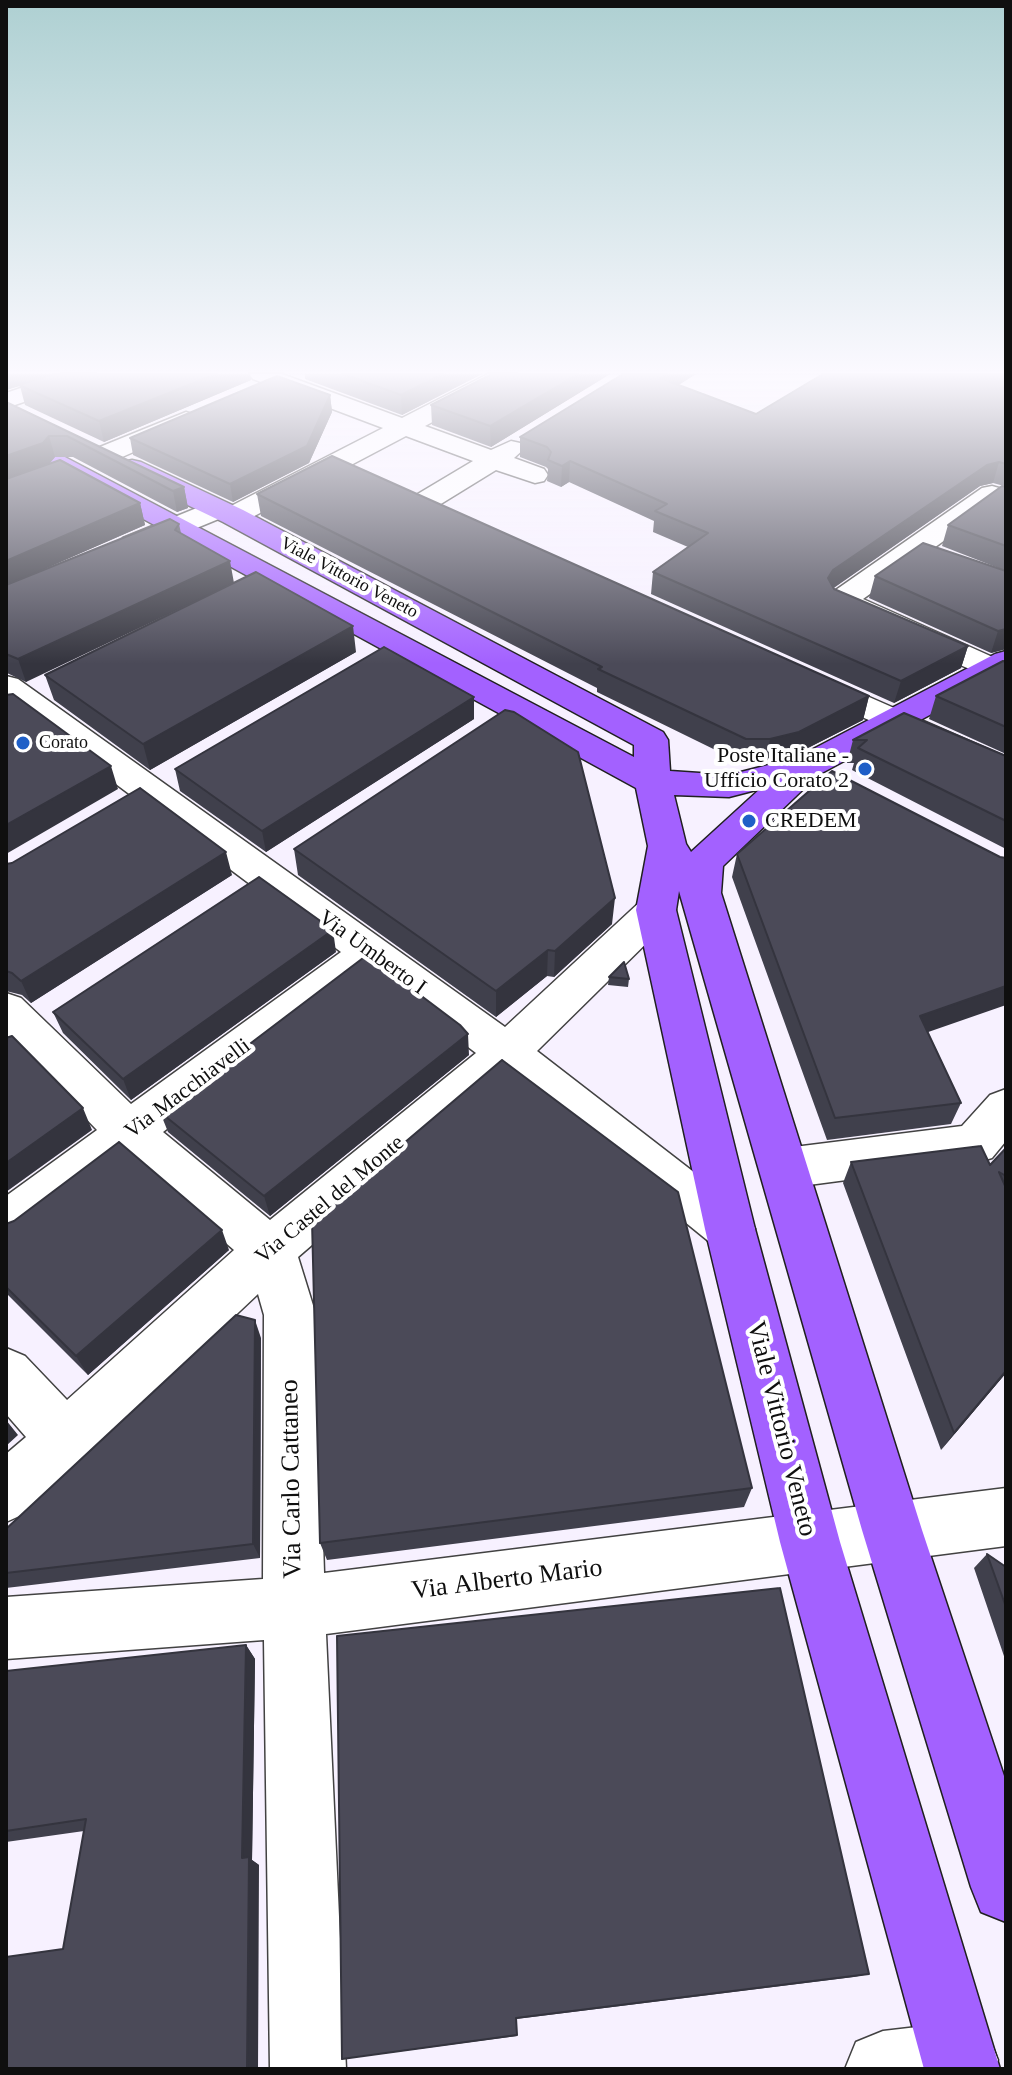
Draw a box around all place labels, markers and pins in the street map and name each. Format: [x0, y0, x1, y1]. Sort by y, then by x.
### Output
place label: Corato [39, 732, 88, 754]
marker: Corato [14, 734, 32, 752]
place label: Poste Italiane - Ufficio Corato 2 [704, 743, 849, 794]
marker: Poste Italiane - Ufficio Corato 2 [856, 760, 874, 778]
place label: CREDEM [765, 808, 857, 834]
marker: CREDEM [740, 812, 758, 830]

